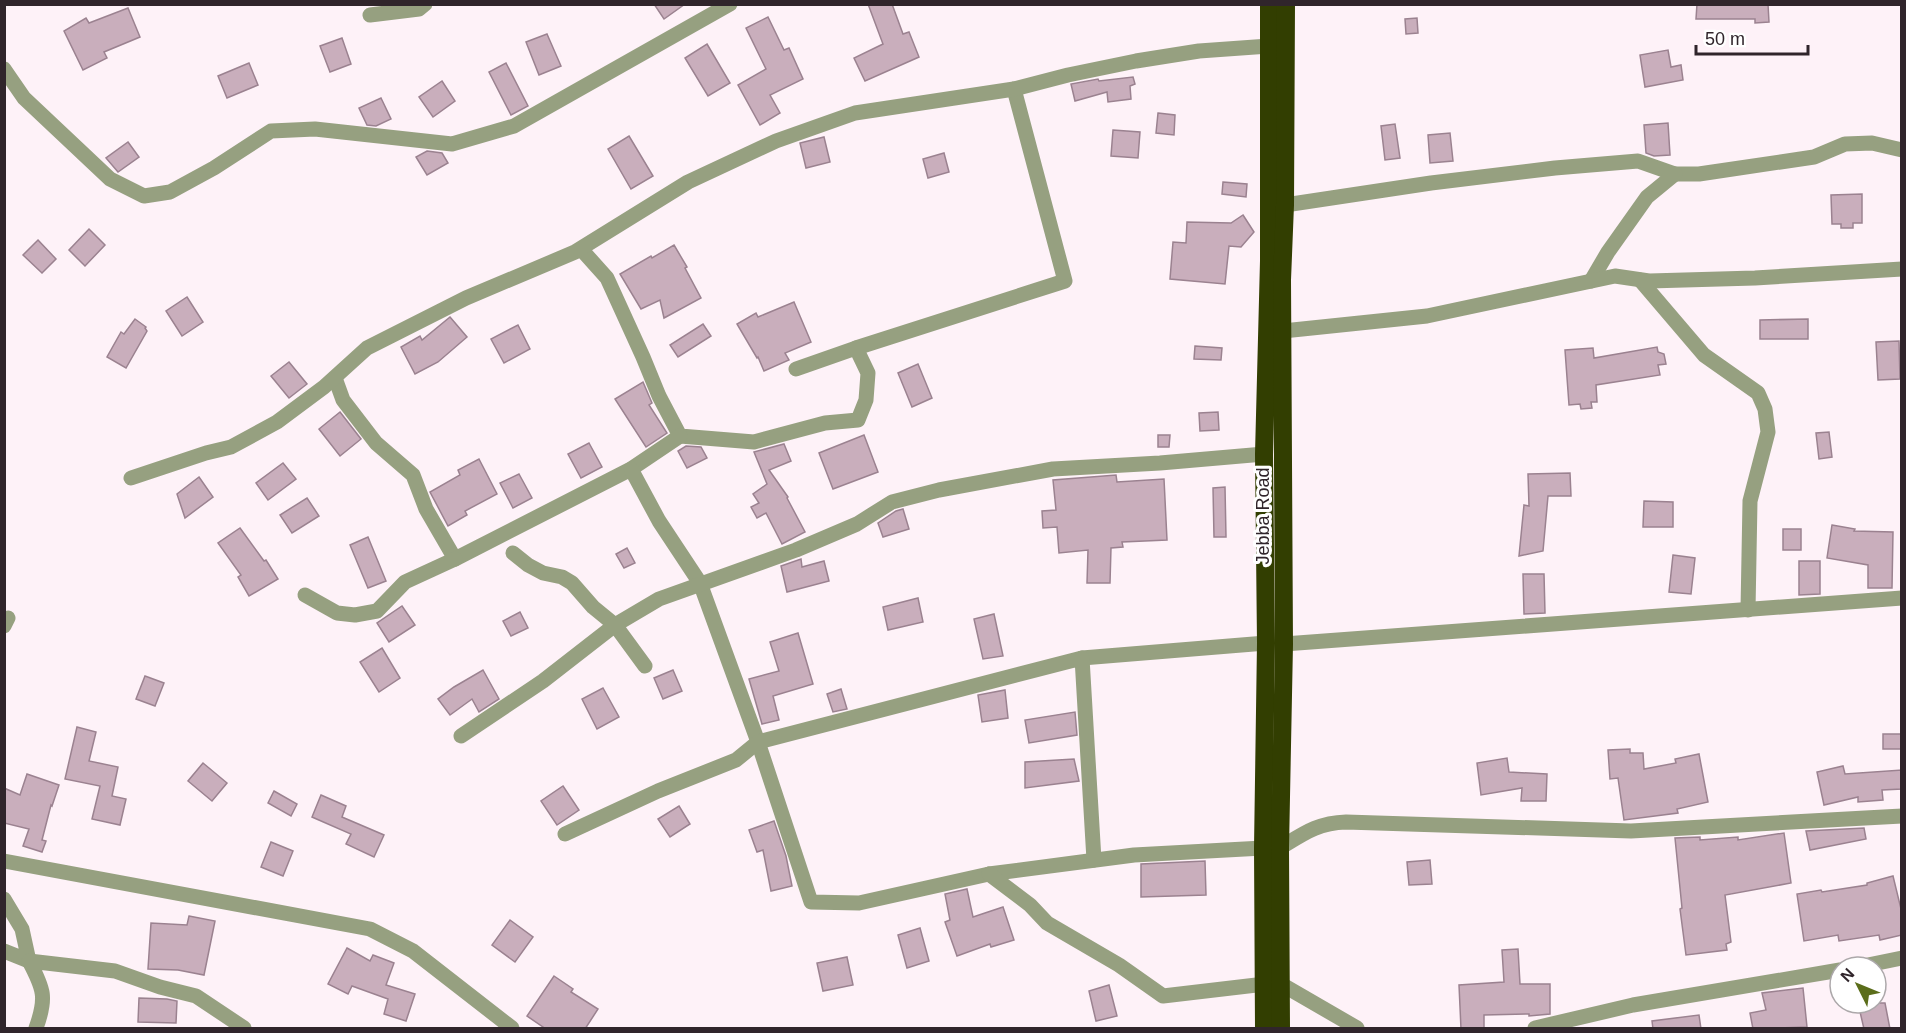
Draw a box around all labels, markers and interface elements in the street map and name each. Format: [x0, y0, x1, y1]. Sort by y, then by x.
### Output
scale bar [1696, 18, 1808, 56]
text: 50 m [1705, 29, 1745, 49]
street label: Jebba Road [1253, 467, 1273, 565]
north arrow [1828, 955, 1888, 1015]
text: N [1837, 965, 1858, 985]

